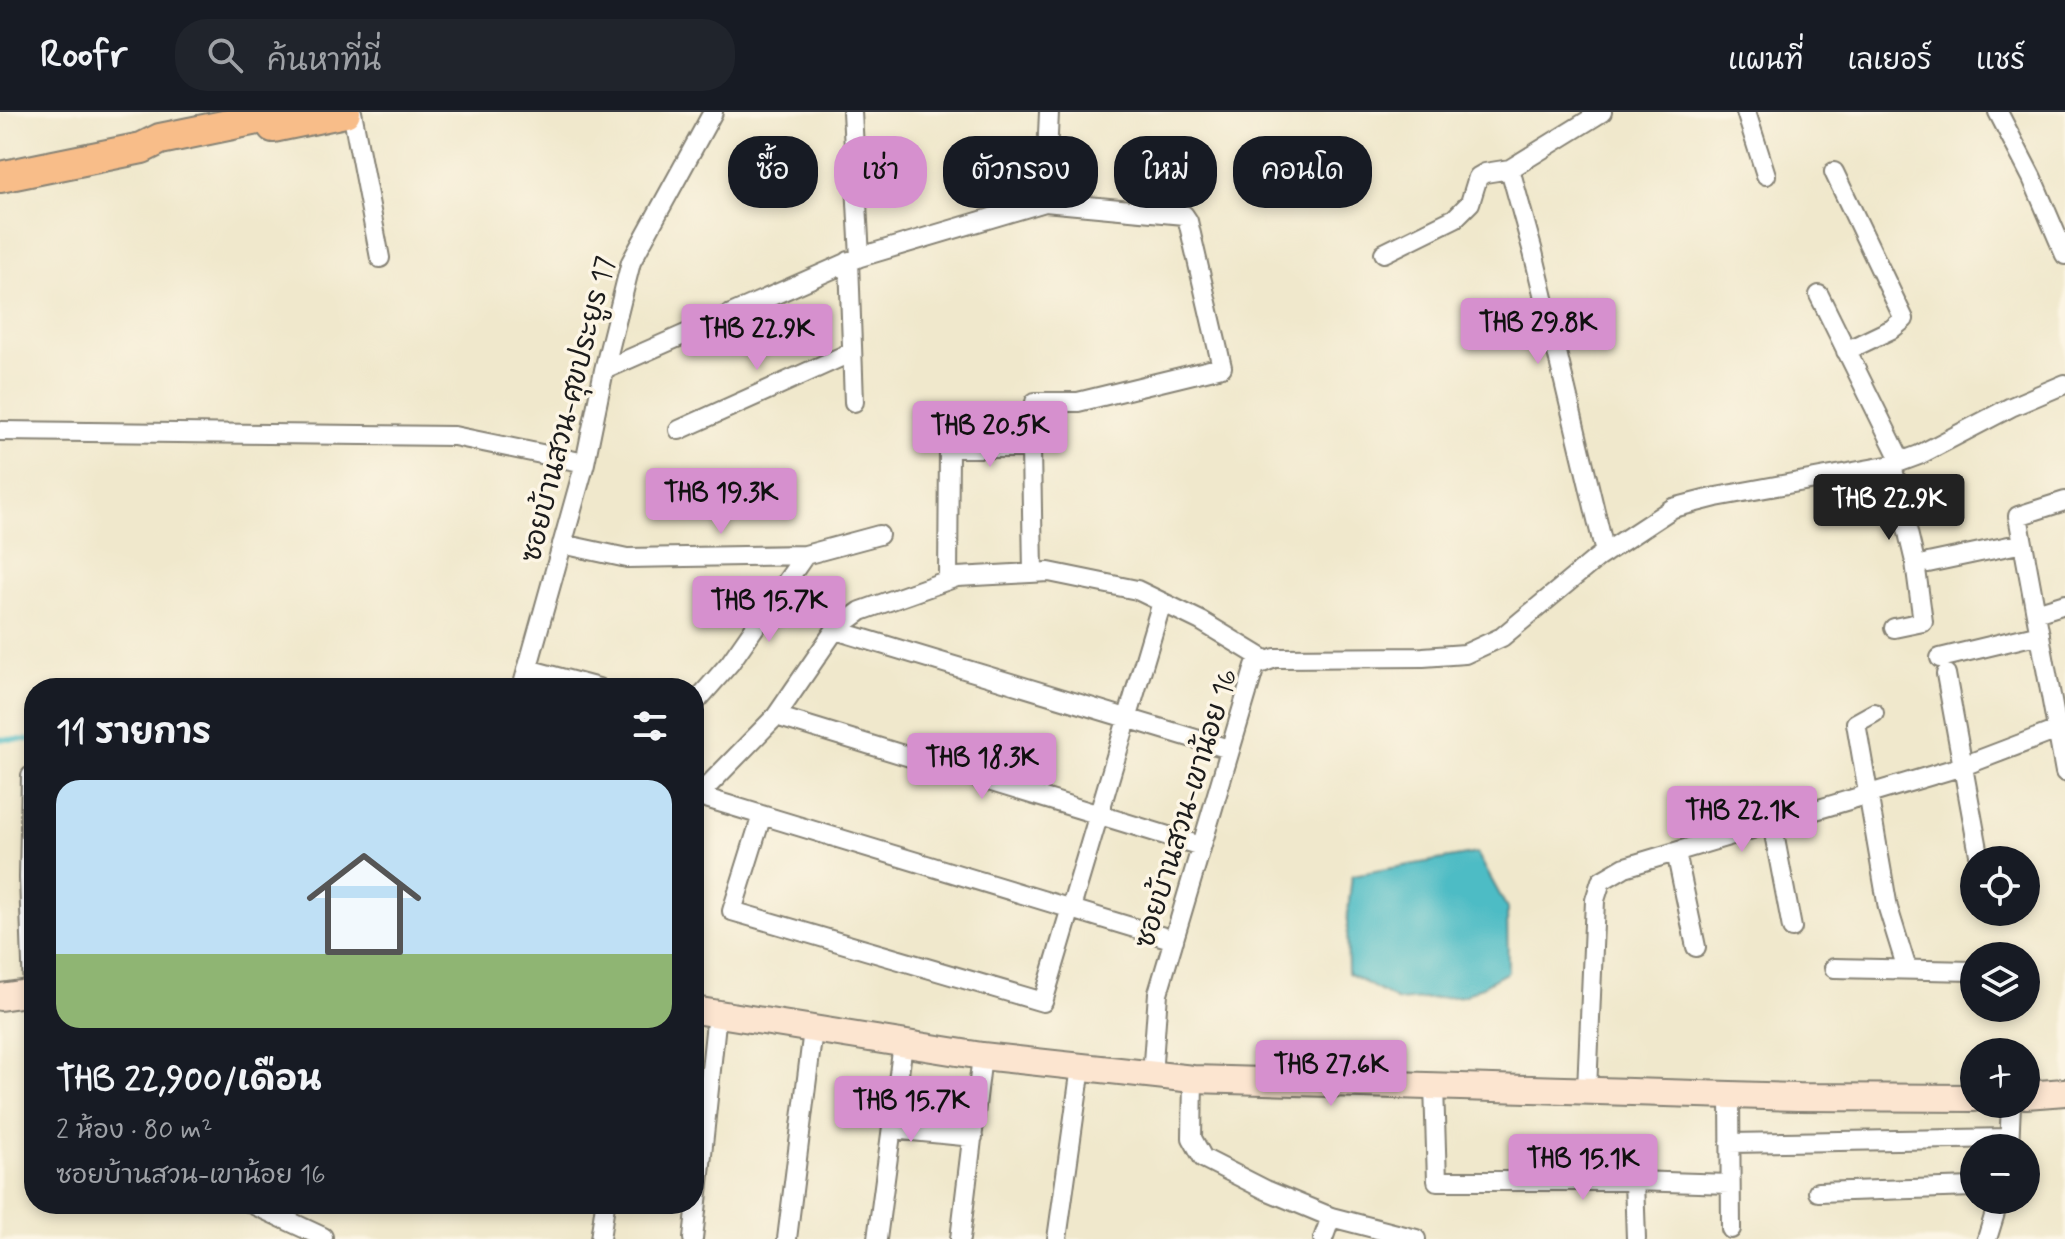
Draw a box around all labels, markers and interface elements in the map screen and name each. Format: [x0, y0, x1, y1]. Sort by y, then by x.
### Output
search box [175, 19, 735, 91]
text: Roofr [40, 31, 127, 80]
icon: search [203, 33, 247, 77]
text: ค้นหาที่นี่ [267, 42, 381, 81]
text: แผนที่ [1728, 43, 1803, 80]
text: เลเยอร์ [1847, 43, 1932, 80]
text: แชร์ [1976, 43, 2025, 80]
chip: ซื้อ [728, 136, 818, 208]
chip: เช่า [834, 136, 927, 208]
chip: ตัวกรอง [943, 136, 1098, 208]
chip: ใหม่ [1114, 136, 1217, 208]
chip: คอนโด [1233, 136, 1372, 208]
street label: ซอยบ้านสวน-ศุขประยูร 17 [512, 252, 625, 566]
pin: THB 29.8K [1446, 298, 1630, 366]
pin: THB 22.9K [665, 304, 849, 372]
text: THB 29.8K [1479, 307, 1597, 341]
text: THB 22.9K [699, 313, 815, 347]
pin: THB 20.5K [898, 401, 1082, 469]
text: THB 20.5K [930, 410, 1050, 444]
pin: THB 19.3K [629, 468, 813, 536]
pin: THB 22.9K [1797, 474, 1981, 542]
text: THB 19.3K [664, 477, 778, 511]
text: THB 22.9K [1831, 483, 1947, 517]
pin: THB 15.7K [677, 576, 861, 644]
text: THB 15.7K [710, 585, 828, 619]
street label: ซอยบ้านสวน-เขาน้อย 16 [1125, 664, 1248, 953]
icon: filters [628, 704, 672, 748]
text: 11 รายการ [56, 711, 211, 756]
pin: THB 18.3K [890, 733, 1074, 801]
text: THB 18.3K [925, 742, 1039, 776]
pin: THB 22.1K [1650, 786, 1834, 854]
text: THB 22.1K [1685, 795, 1799, 829]
icon: home [292, 832, 436, 976]
map controls [1960, 846, 2040, 1214]
button: locate [1960, 846, 2040, 926]
button: layers [1960, 942, 2040, 1022]
button: + [1960, 1038, 2040, 1118]
pin: THB 27.6K [1239, 1040, 1423, 1108]
text: THB 27.6K [1274, 1049, 1388, 1083]
text: THB 22,900/เดือน [56, 1058, 322, 1103]
pin: THB 15.7K [819, 1076, 1003, 1144]
text: THB 15.7K [852, 1085, 970, 1119]
text: 2 ห้อง · 80 m² [56, 1114, 213, 1148]
pin: THB 15.1K [1491, 1134, 1675, 1202]
button: − [1960, 1134, 2040, 1214]
text: THB 15.1K [1527, 1143, 1639, 1177]
text: ซอยบ้านสวน-เขาน้อย 16 [56, 1159, 326, 1193]

